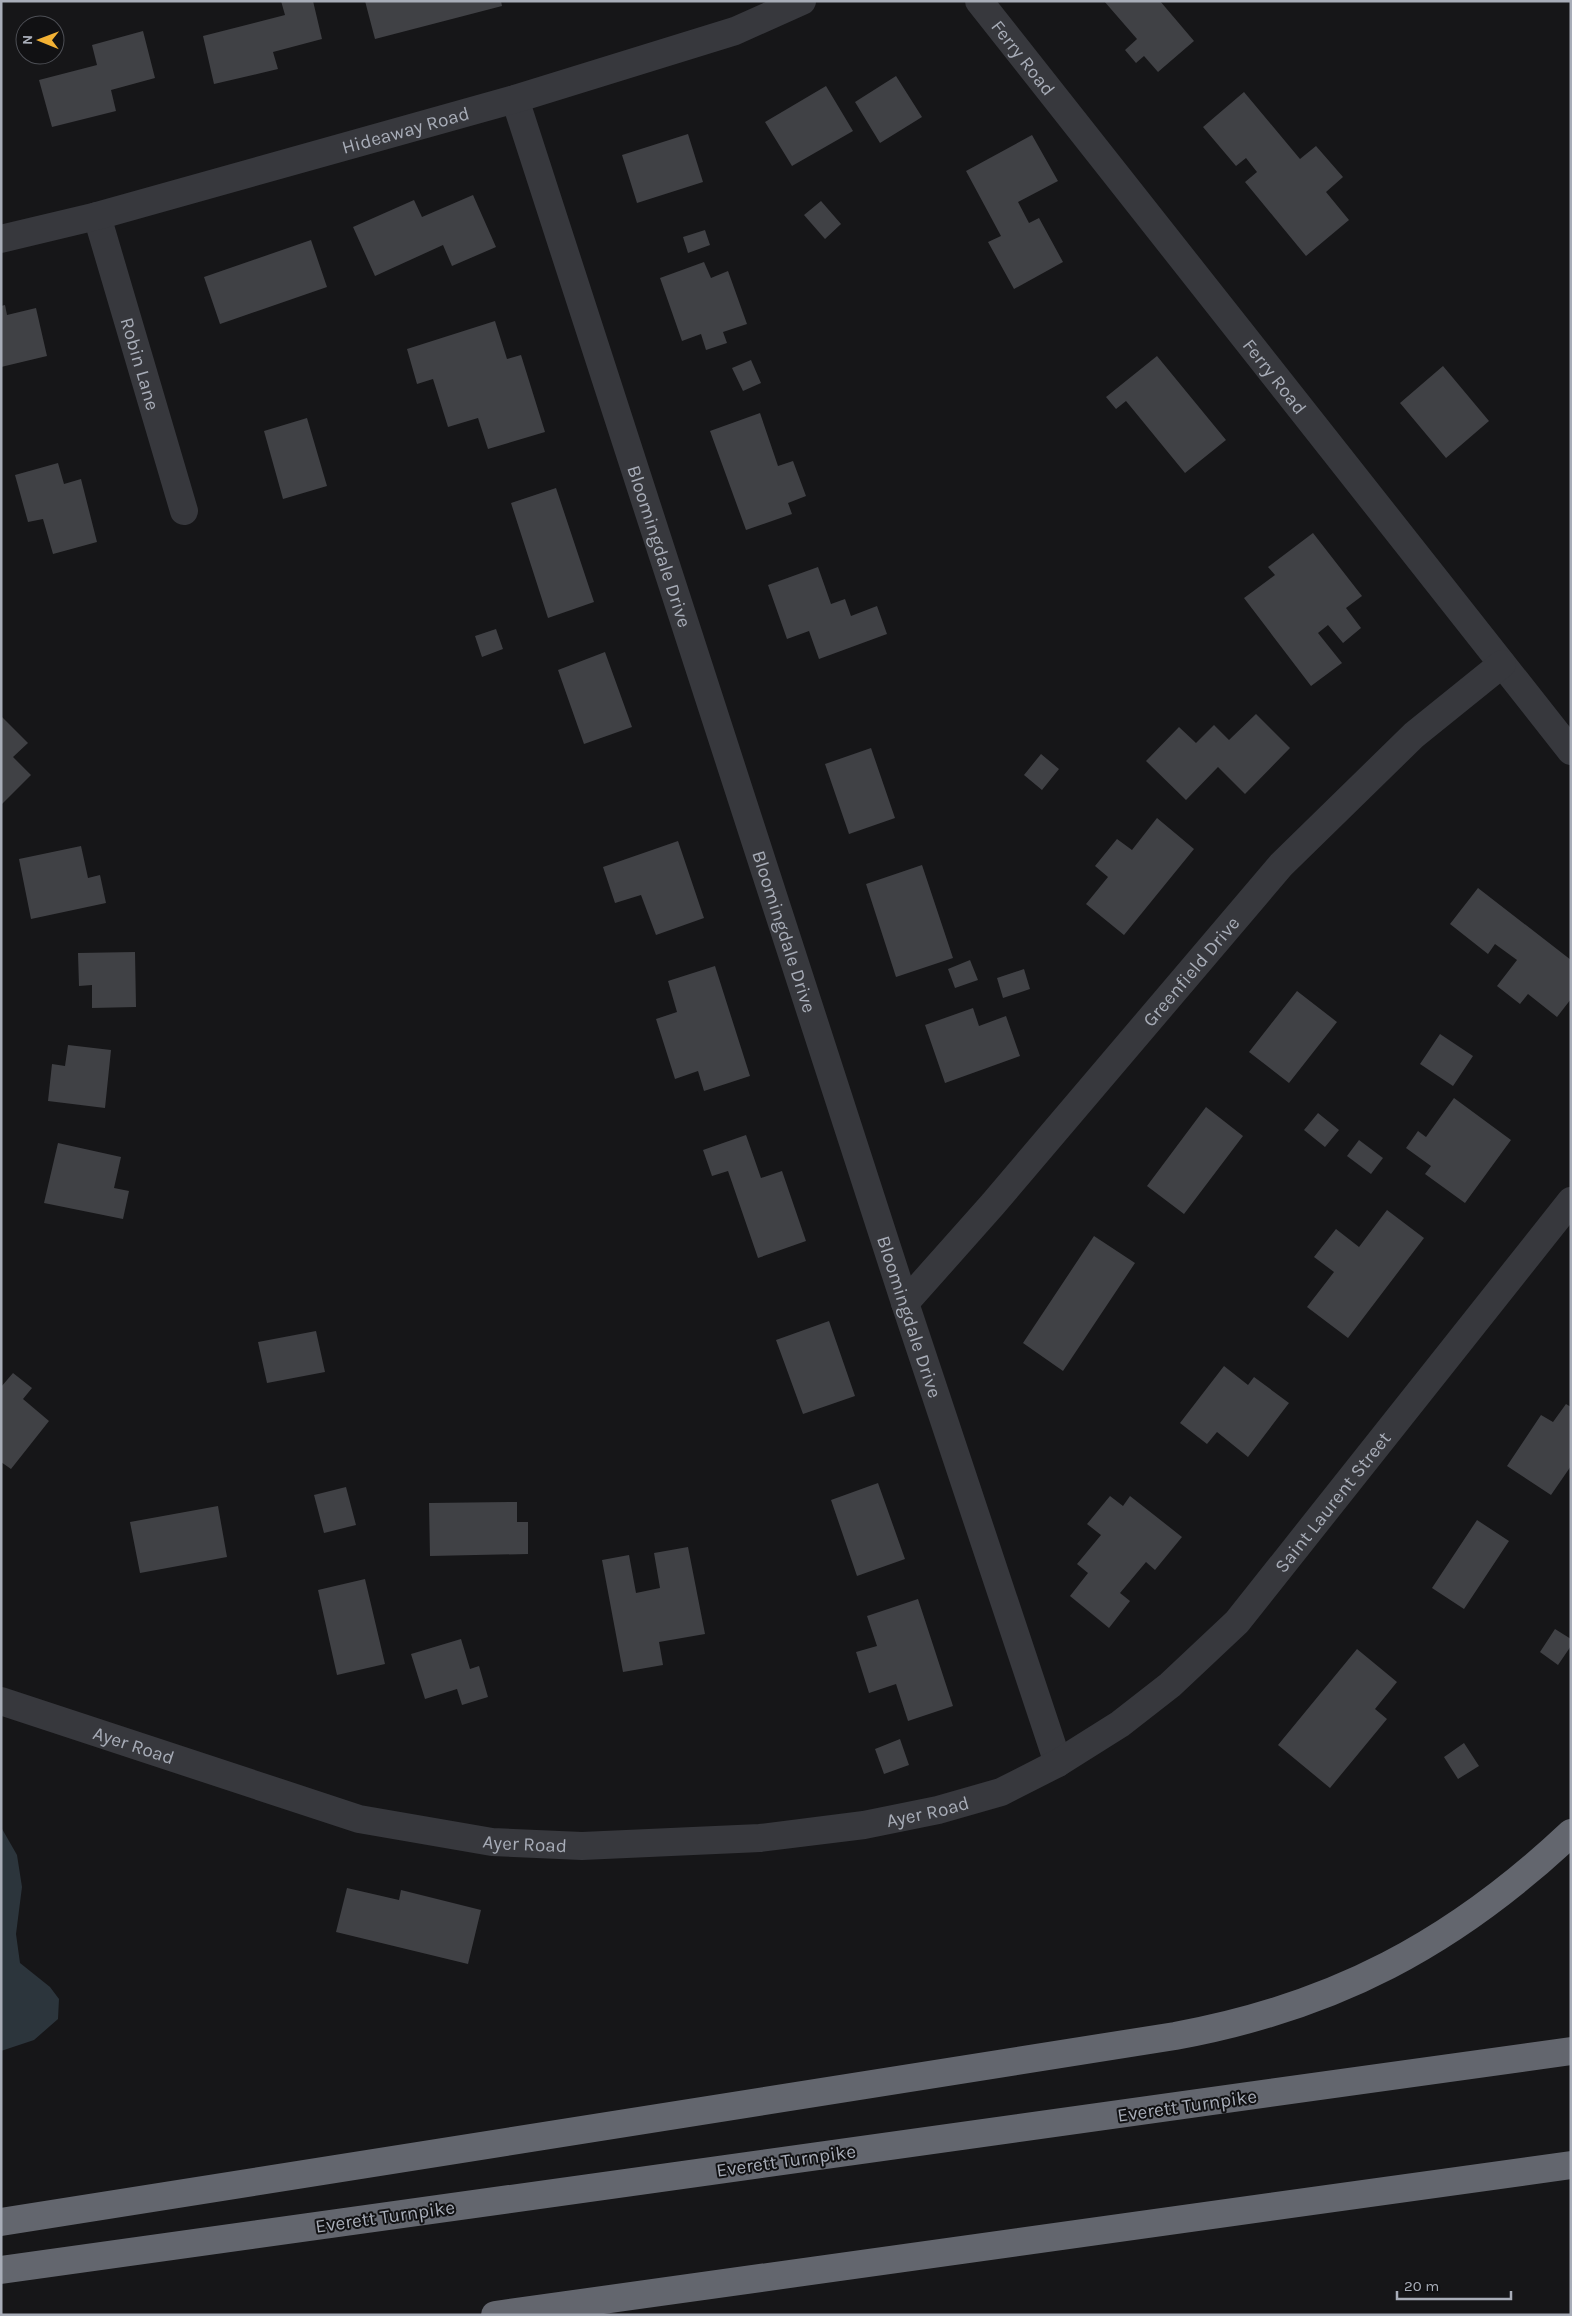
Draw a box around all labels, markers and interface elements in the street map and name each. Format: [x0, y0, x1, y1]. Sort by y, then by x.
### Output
north arrow [15, 15, 65, 65]
street label: Ferry Road [986, 16, 1059, 100]
text: N [19, 35, 36, 45]
street label: Hideaway Road [340, 102, 472, 159]
street label: Robin Lane [116, 315, 164, 413]
street label: Ferry Road [1238, 335, 1311, 419]
street label: Bloomingdale Drive [622, 462, 695, 630]
street label: Bloomingdale Drive [747, 848, 820, 1016]
street label: Greenfield Drive [1139, 912, 1245, 1031]
street label: Bloomingdale Drive [872, 1233, 946, 1401]
street label: Saint Laurent Street [1271, 1428, 1396, 1577]
street label: Ayer Road [90, 1722, 177, 1769]
street label: Ayer Road [884, 1792, 972, 1832]
street label: Ayer Road [481, 1831, 568, 1857]
street label: Everett Turnpike [1116, 2085, 1258, 2127]
street label: Everett Turnpike [715, 2140, 857, 2182]
street label: Everett Turnpike [314, 2196, 456, 2238]
scale bar [1397, 2268, 1511, 2300]
text: 20 m [1404, 2277, 1439, 2295]

